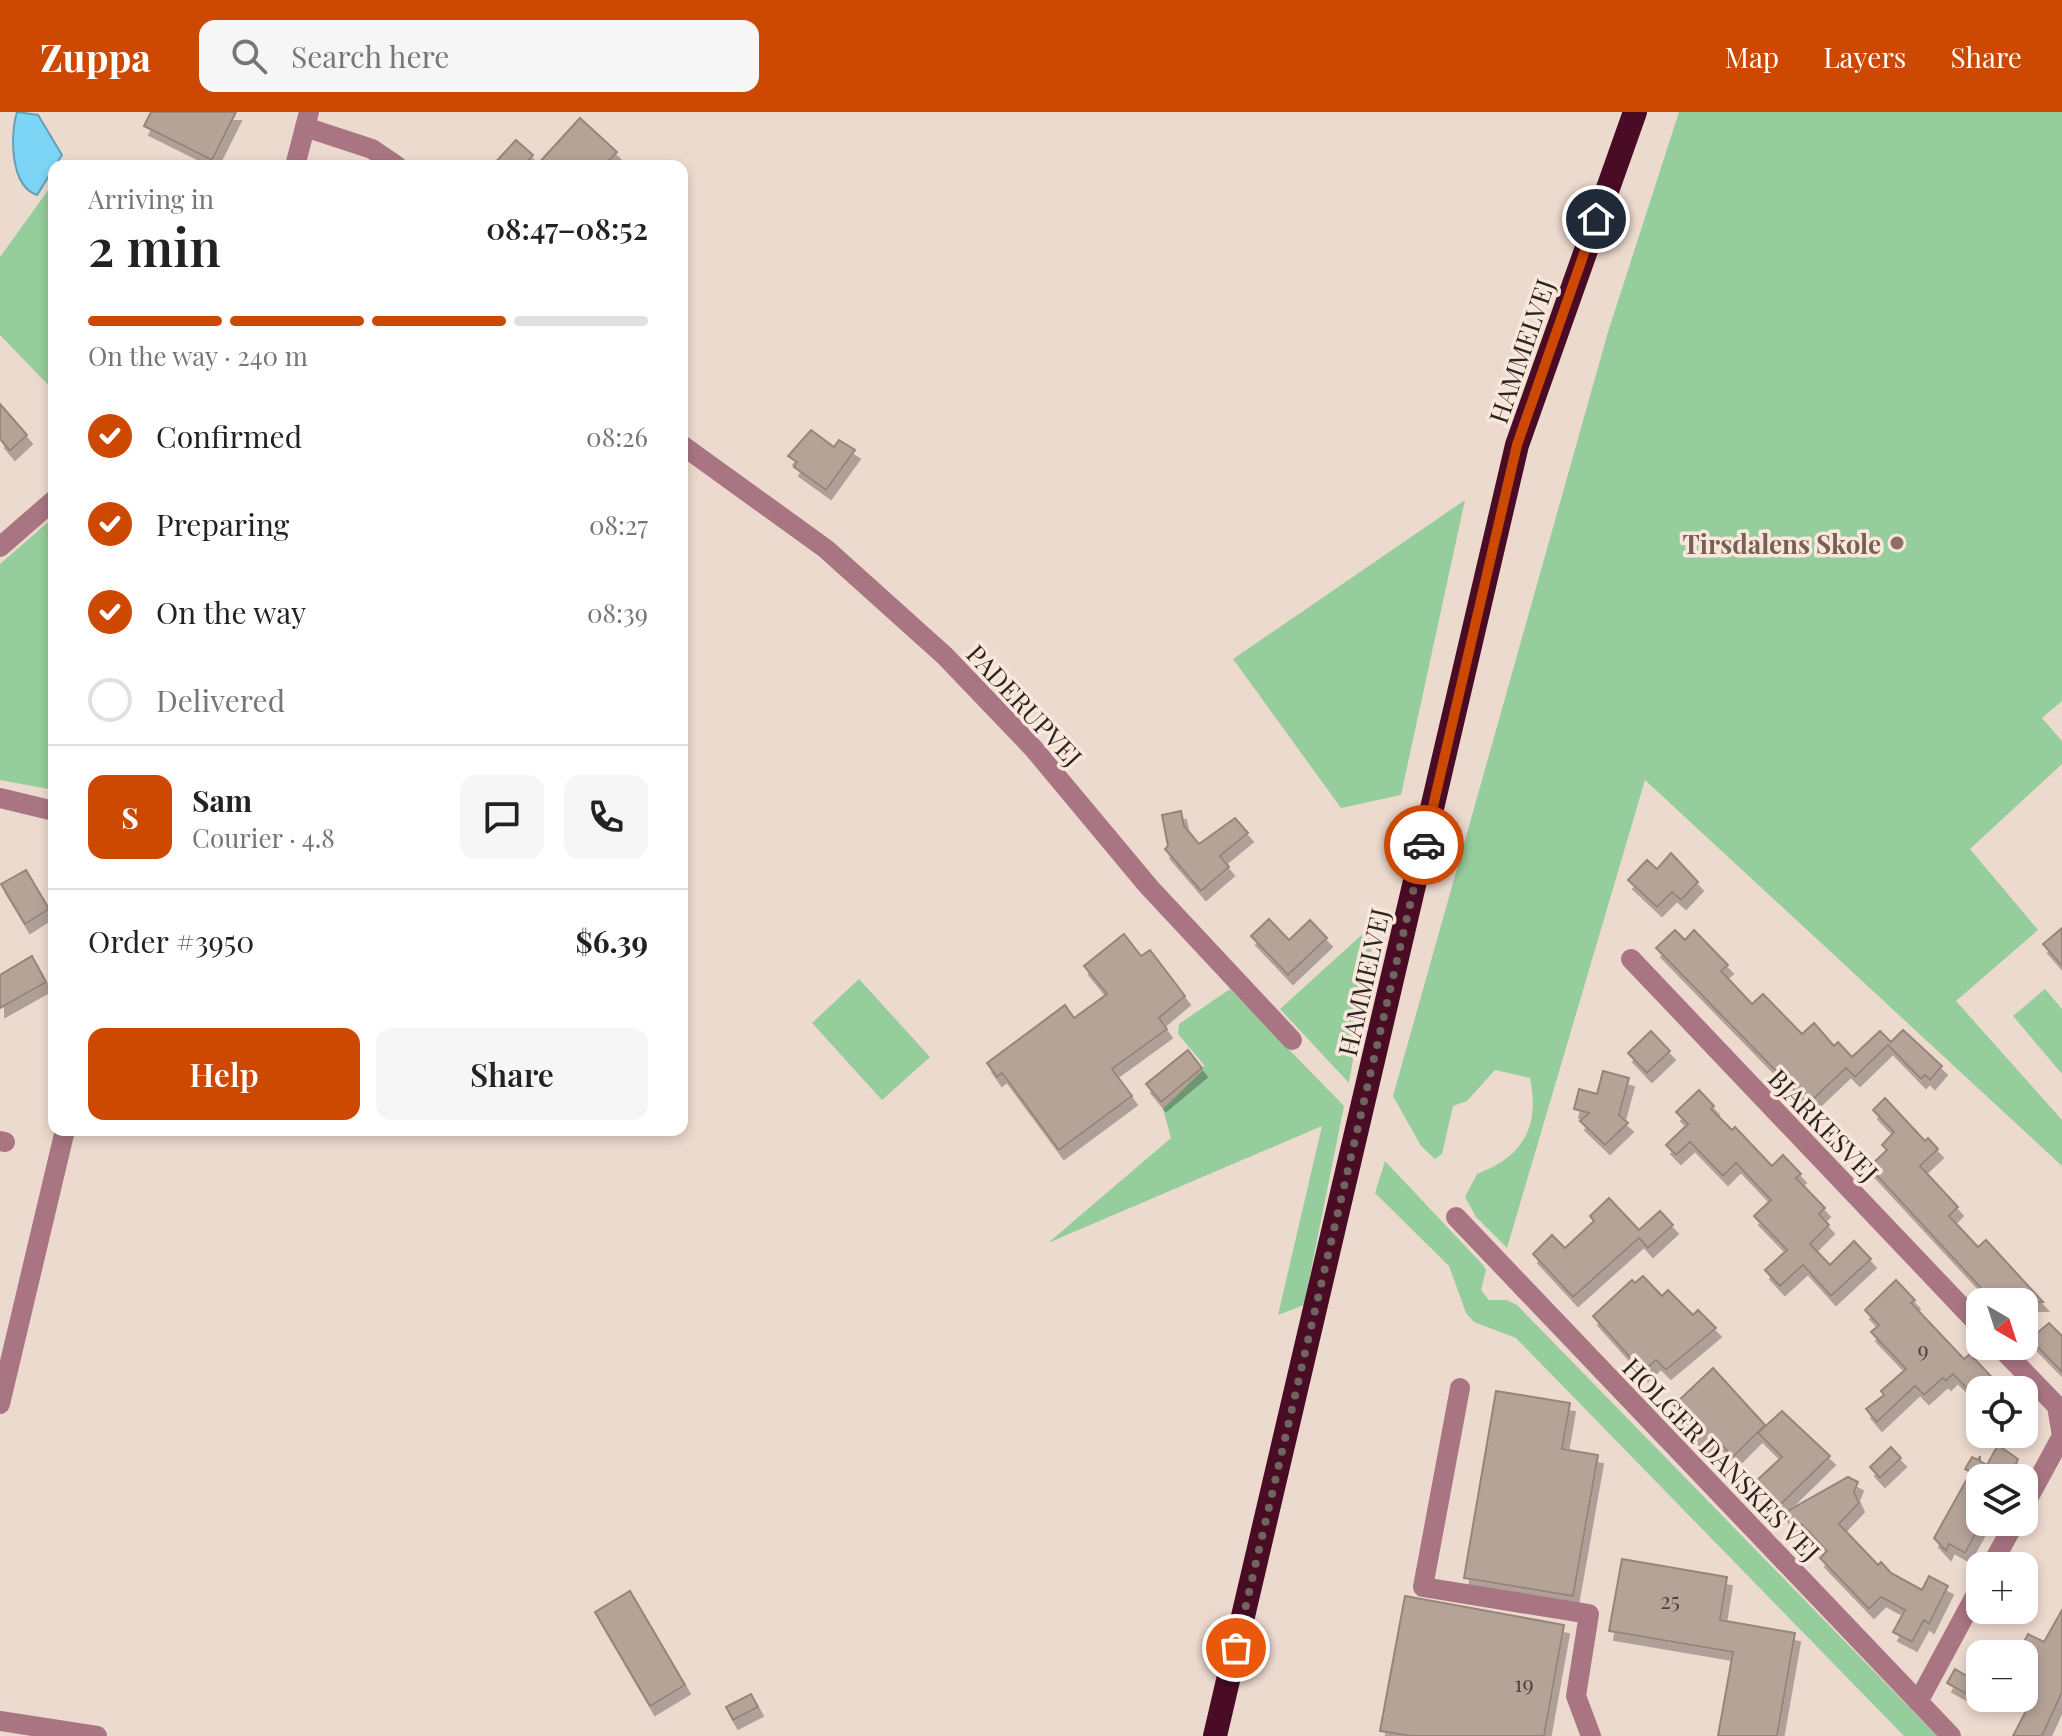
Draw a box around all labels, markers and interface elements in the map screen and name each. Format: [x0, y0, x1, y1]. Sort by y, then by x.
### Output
search box [199, 20, 759, 92]
text: Zuppa [40, 31, 151, 82]
icon: search [227, 34, 271, 78]
text: Search here [291, 36, 450, 76]
text: Map [1725, 38, 1779, 75]
text: Layers [1823, 38, 1906, 75]
text: Share [1950, 38, 2022, 75]
text: Arriving in [88, 181, 214, 216]
pin [1562, 185, 1630, 253]
icon: home [1574, 197, 1618, 241]
text: 08:47–08:52 [486, 208, 648, 248]
text: 2 min [88, 211, 221, 280]
street label: HAMMELVEJ [1480, 274, 1562, 428]
text: On the way · 240 m [88, 338, 308, 373]
icon: check [88, 414, 132, 458]
text: Confirmed [156, 416, 302, 456]
text: 08:26 [586, 419, 648, 454]
icon: check [88, 502, 132, 546]
text: Preparing [156, 504, 289, 544]
text: 08:27 [589, 507, 648, 542]
place label: Tirsdalens Skole [1682, 526, 1881, 561]
marker: Tirsdalens Skole [1888, 534, 1906, 552]
icon: check [88, 590, 132, 634]
text: On the way [156, 592, 306, 632]
text: 08:39 [587, 595, 648, 630]
street label: PADERUPVEJ [959, 636, 1091, 774]
text: Delivered [156, 680, 285, 720]
button: chat [460, 775, 544, 859]
button: phone [564, 775, 648, 859]
text: Sam [192, 780, 252, 820]
text: S [121, 797, 139, 837]
courier [1384, 805, 1464, 885]
text: Courier · 4.8 [192, 820, 335, 855]
icon: car [1402, 823, 1446, 867]
street label: HAMMELVEJ [1329, 905, 1397, 1059]
text: Order #3950 [88, 921, 254, 961]
text: $6.39 [576, 921, 648, 961]
button: Help [88, 1028, 360, 1120]
button: Share [376, 1028, 648, 1120]
street label: BJARKESVEJ [1761, 1061, 1887, 1189]
north arrow [1966, 1288, 2038, 1360]
map controls [1966, 1288, 2038, 1712]
house number: 9 [1917, 1334, 1929, 1364]
street label: HOLGER DANSKES VEJ [1615, 1350, 1829, 1568]
button: locate [1966, 1376, 2038, 1448]
button: layers [1966, 1464, 2038, 1536]
button: + [1966, 1552, 2038, 1624]
house number: 25 [1660, 1585, 1680, 1615]
pin [1202, 1614, 1270, 1682]
icon: bag [1214, 1626, 1258, 1670]
button: − [1966, 1640, 2038, 1712]
house number: 19 [1514, 1668, 1534, 1698]

